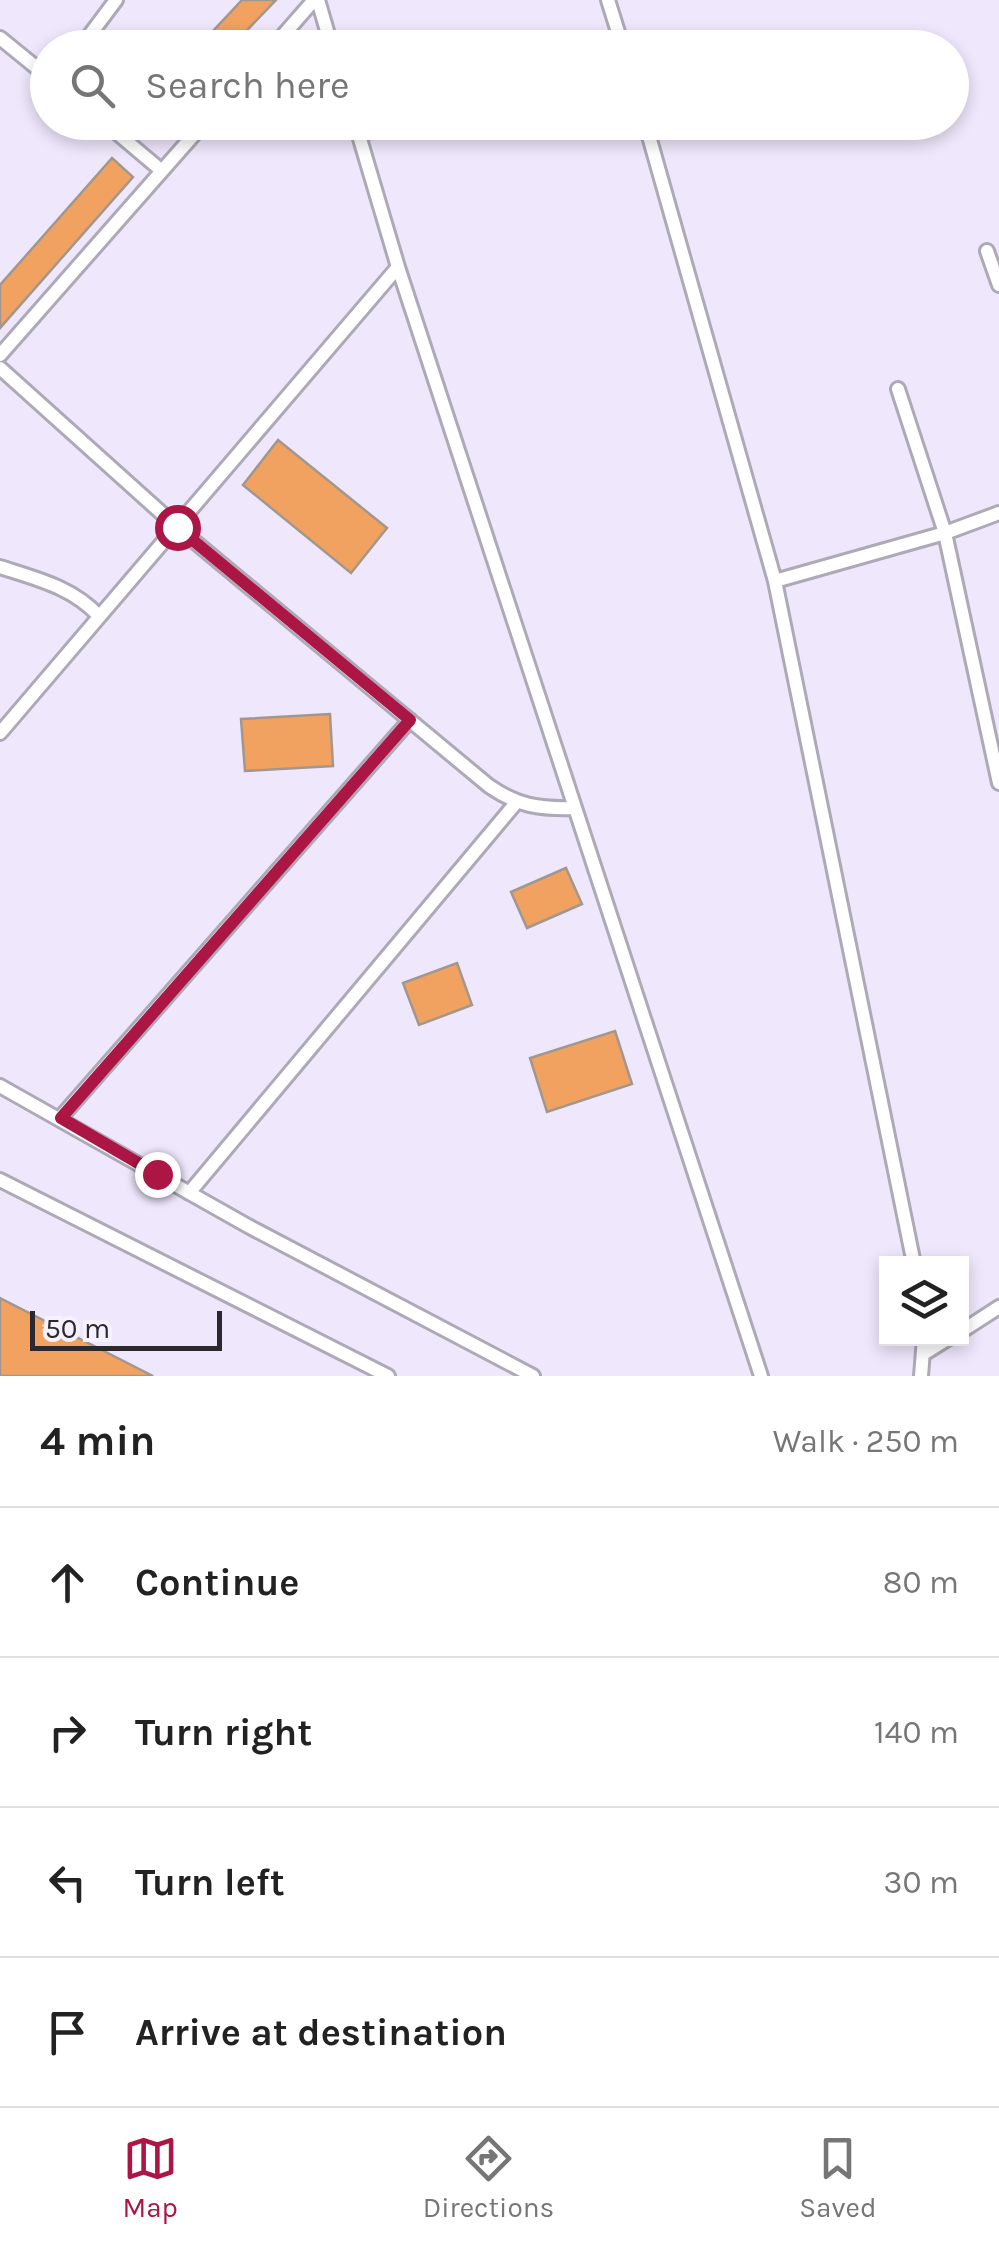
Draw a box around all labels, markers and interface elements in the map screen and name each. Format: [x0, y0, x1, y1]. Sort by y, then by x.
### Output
search box [30, 30, 969, 140]
icon: search [65, 58, 120, 113]
text: Search here [145, 63, 349, 108]
route start [155, 505, 201, 551]
route end [135, 1152, 181, 1198]
map controls [879, 1256, 969, 1346]
button: layers [879, 1256, 969, 1346]
scale bar [30, 1306, 222, 1350]
text: 50 m [45, 1312, 110, 1345]
text: 4 min [40, 1416, 155, 1466]
text: Walk · 250 m [773, 1423, 959, 1460]
icon: ahead [40, 1555, 95, 1610]
text: Continue [135, 1560, 299, 1605]
text: 80 m [883, 1564, 959, 1601]
icon: right [40, 1705, 95, 1760]
text: Turn right [135, 1710, 312, 1755]
text: 140 m [874, 1714, 959, 1751]
icon: left [40, 1855, 95, 1910]
text: Turn left [135, 1860, 285, 1905]
text: 30 m [884, 1864, 959, 1901]
icon: arrive [40, 2005, 95, 2060]
text: Arrive at destination [135, 2010, 507, 2055]
tab: Map [122, 2131, 178, 2224]
tab: Directions [423, 2131, 554, 2224]
tab: Saved [799, 2131, 877, 2224]

